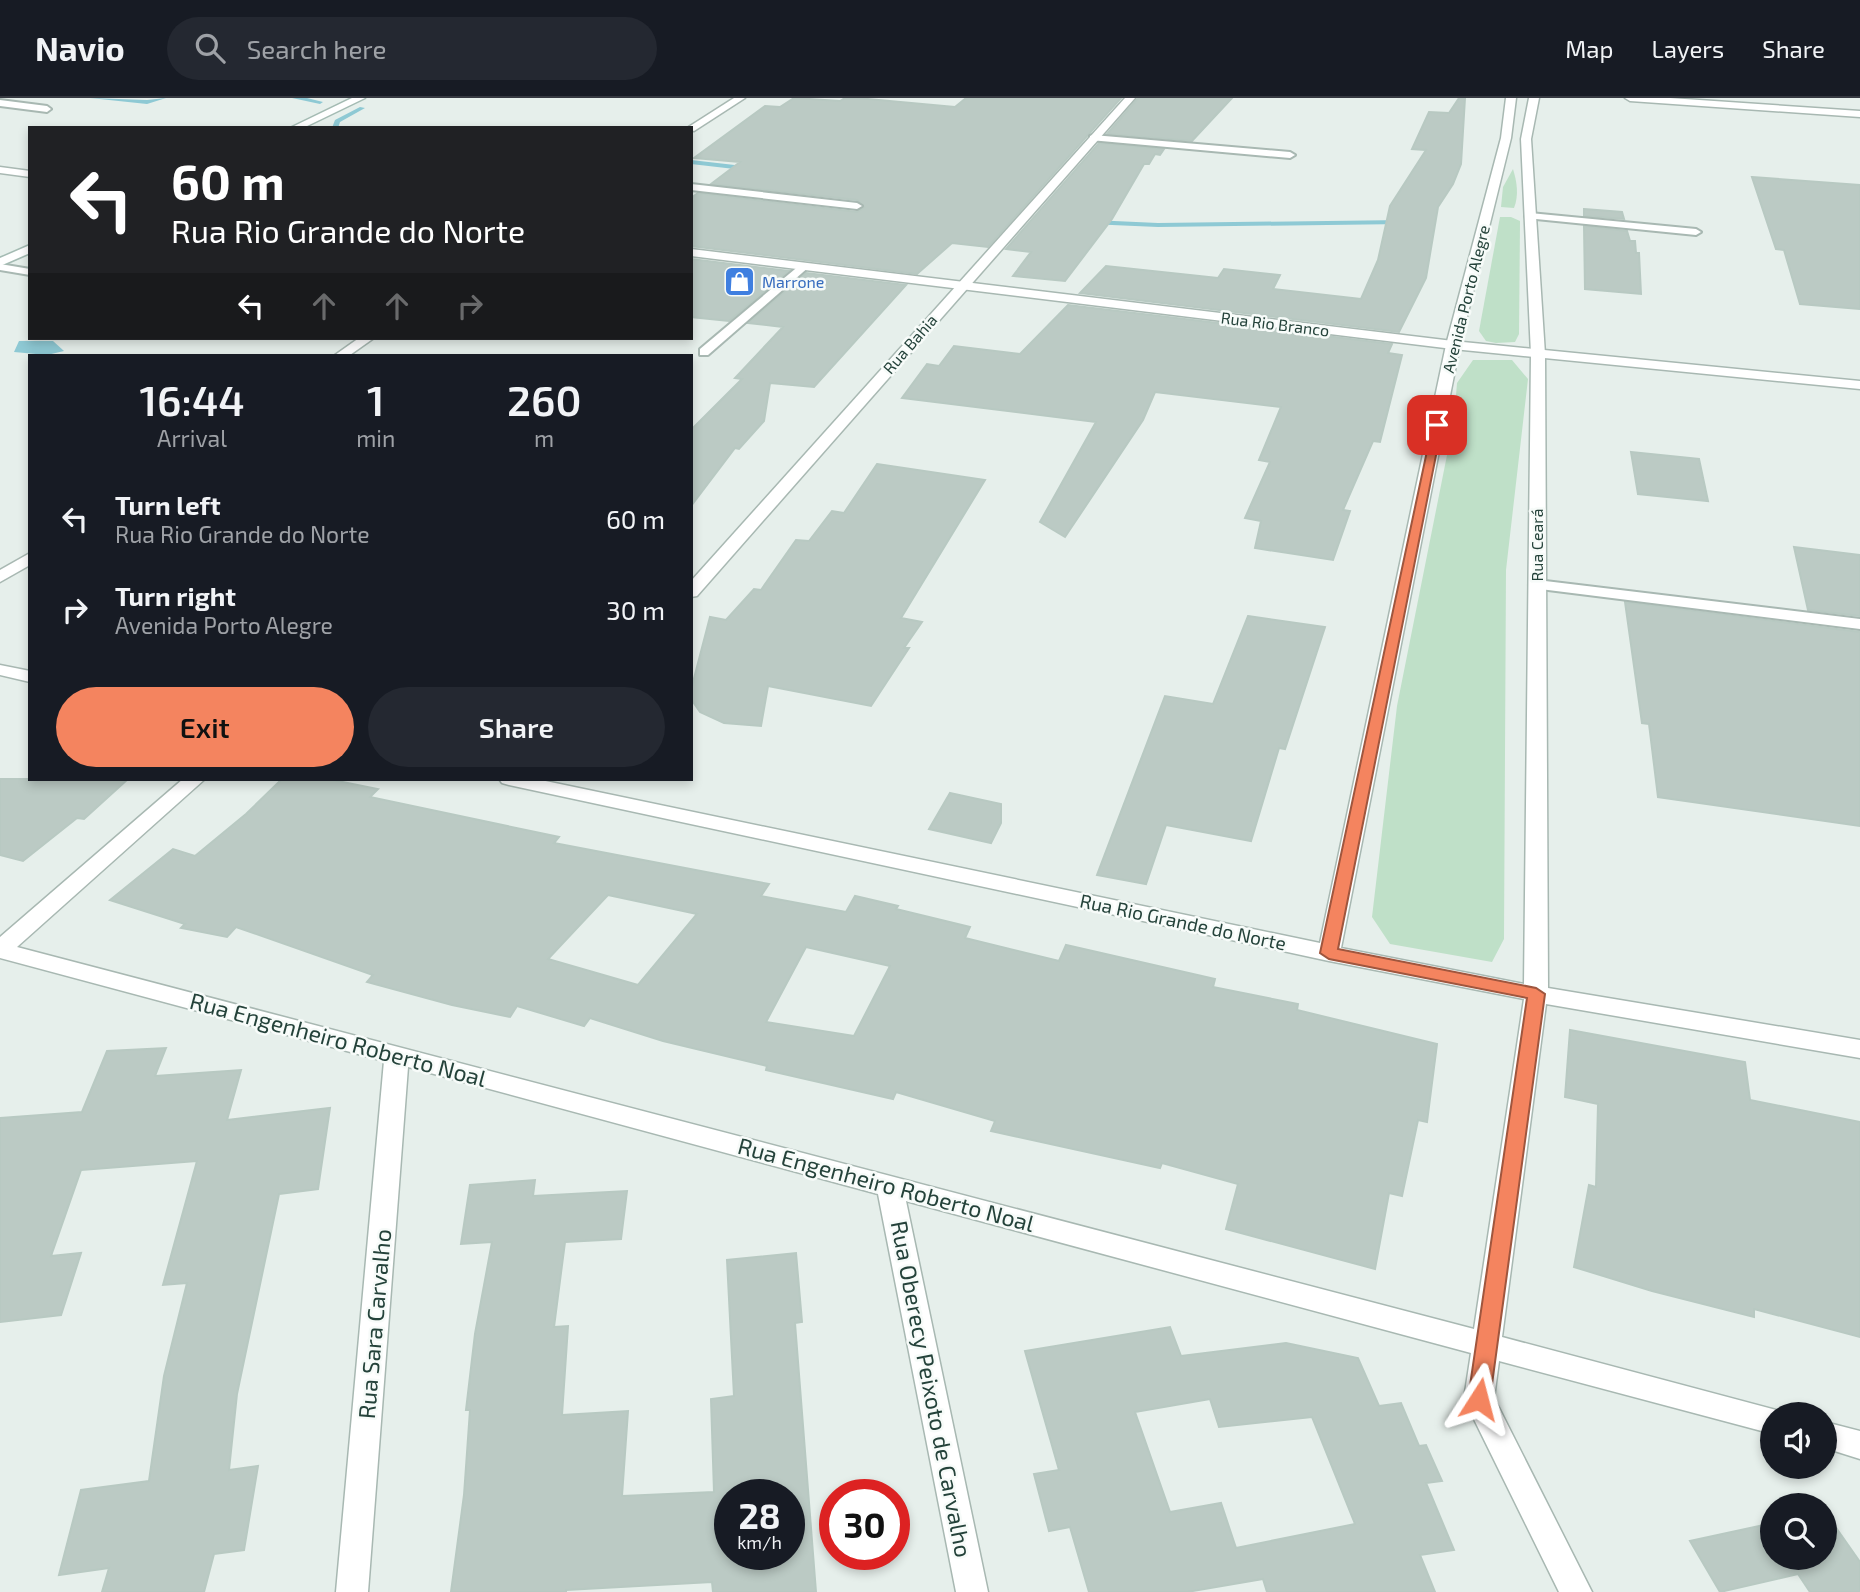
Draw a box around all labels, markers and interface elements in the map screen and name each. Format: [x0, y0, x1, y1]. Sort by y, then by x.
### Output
search box [167, 17, 657, 80]
text: Navio [35, 28, 125, 68]
icon: search [191, 29, 229, 67]
text: Search here [247, 33, 386, 64]
text: Map [1565, 34, 1613, 63]
text: Layers [1651, 34, 1724, 63]
text: Share [1762, 34, 1825, 63]
text: 60 m [171, 151, 285, 210]
icon: left [56, 154, 147, 245]
text: Rua Rio Grande do Norte [171, 211, 525, 249]
street label: Avenida Porto Alegre [1438, 223, 1493, 375]
shop icon: Marrone [722, 265, 756, 299]
place label: Marrone [762, 272, 824, 291]
icon: left [232, 287, 270, 325]
icon: ahead [305, 287, 343, 325]
icon: ahead [378, 287, 416, 325]
icon: right [451, 287, 489, 325]
street label: Rua Rio Branco [1220, 307, 1330, 340]
street label: Rua Bahia [879, 310, 940, 377]
text: 16:44 [140, 374, 245, 424]
text: 1 [367, 374, 385, 424]
text: 260 [507, 374, 581, 424]
pin [1407, 395, 1467, 455]
icon: arrive [1418, 406, 1456, 444]
text: Arrival [157, 424, 227, 452]
text: min [356, 424, 395, 452]
text: m [534, 424, 554, 452]
text: Turn left [115, 489, 221, 520]
icon: left [56, 500, 94, 538]
text: 60 m [606, 503, 665, 534]
street label: Rua Ceará [1527, 508, 1546, 582]
text: Rua Rio Grande do Norte [115, 520, 370, 548]
text: Turn right [115, 580, 236, 611]
icon: right [56, 591, 94, 629]
text: 30 m [606, 594, 665, 625]
text: Avenida Porto Alegre [115, 611, 333, 639]
button: Exit [56, 687, 354, 767]
button: Share [368, 687, 665, 767]
street label: Rua Rio Grande do Norte [1078, 888, 1288, 955]
street label: Rua Engenheiro Roberto Noal [187, 986, 490, 1092]
street label: Rua Engenheiro Roberto Noal [735, 1131, 1038, 1237]
street label: Rua Oberecy Peixoto de Carvalho [886, 1218, 978, 1559]
street label: Rua Sara Carvalho [352, 1228, 396, 1420]
position arrow [1442, 1362, 1516, 1436]
map controls [1760, 1402, 1837, 1570]
button: sound [1760, 1402, 1837, 1479]
speed limit sign: 30 [819, 1479, 910, 1570]
button: search [1760, 1493, 1837, 1570]
text: 28 [738, 1494, 781, 1536]
text: km/h [737, 1531, 782, 1553]

